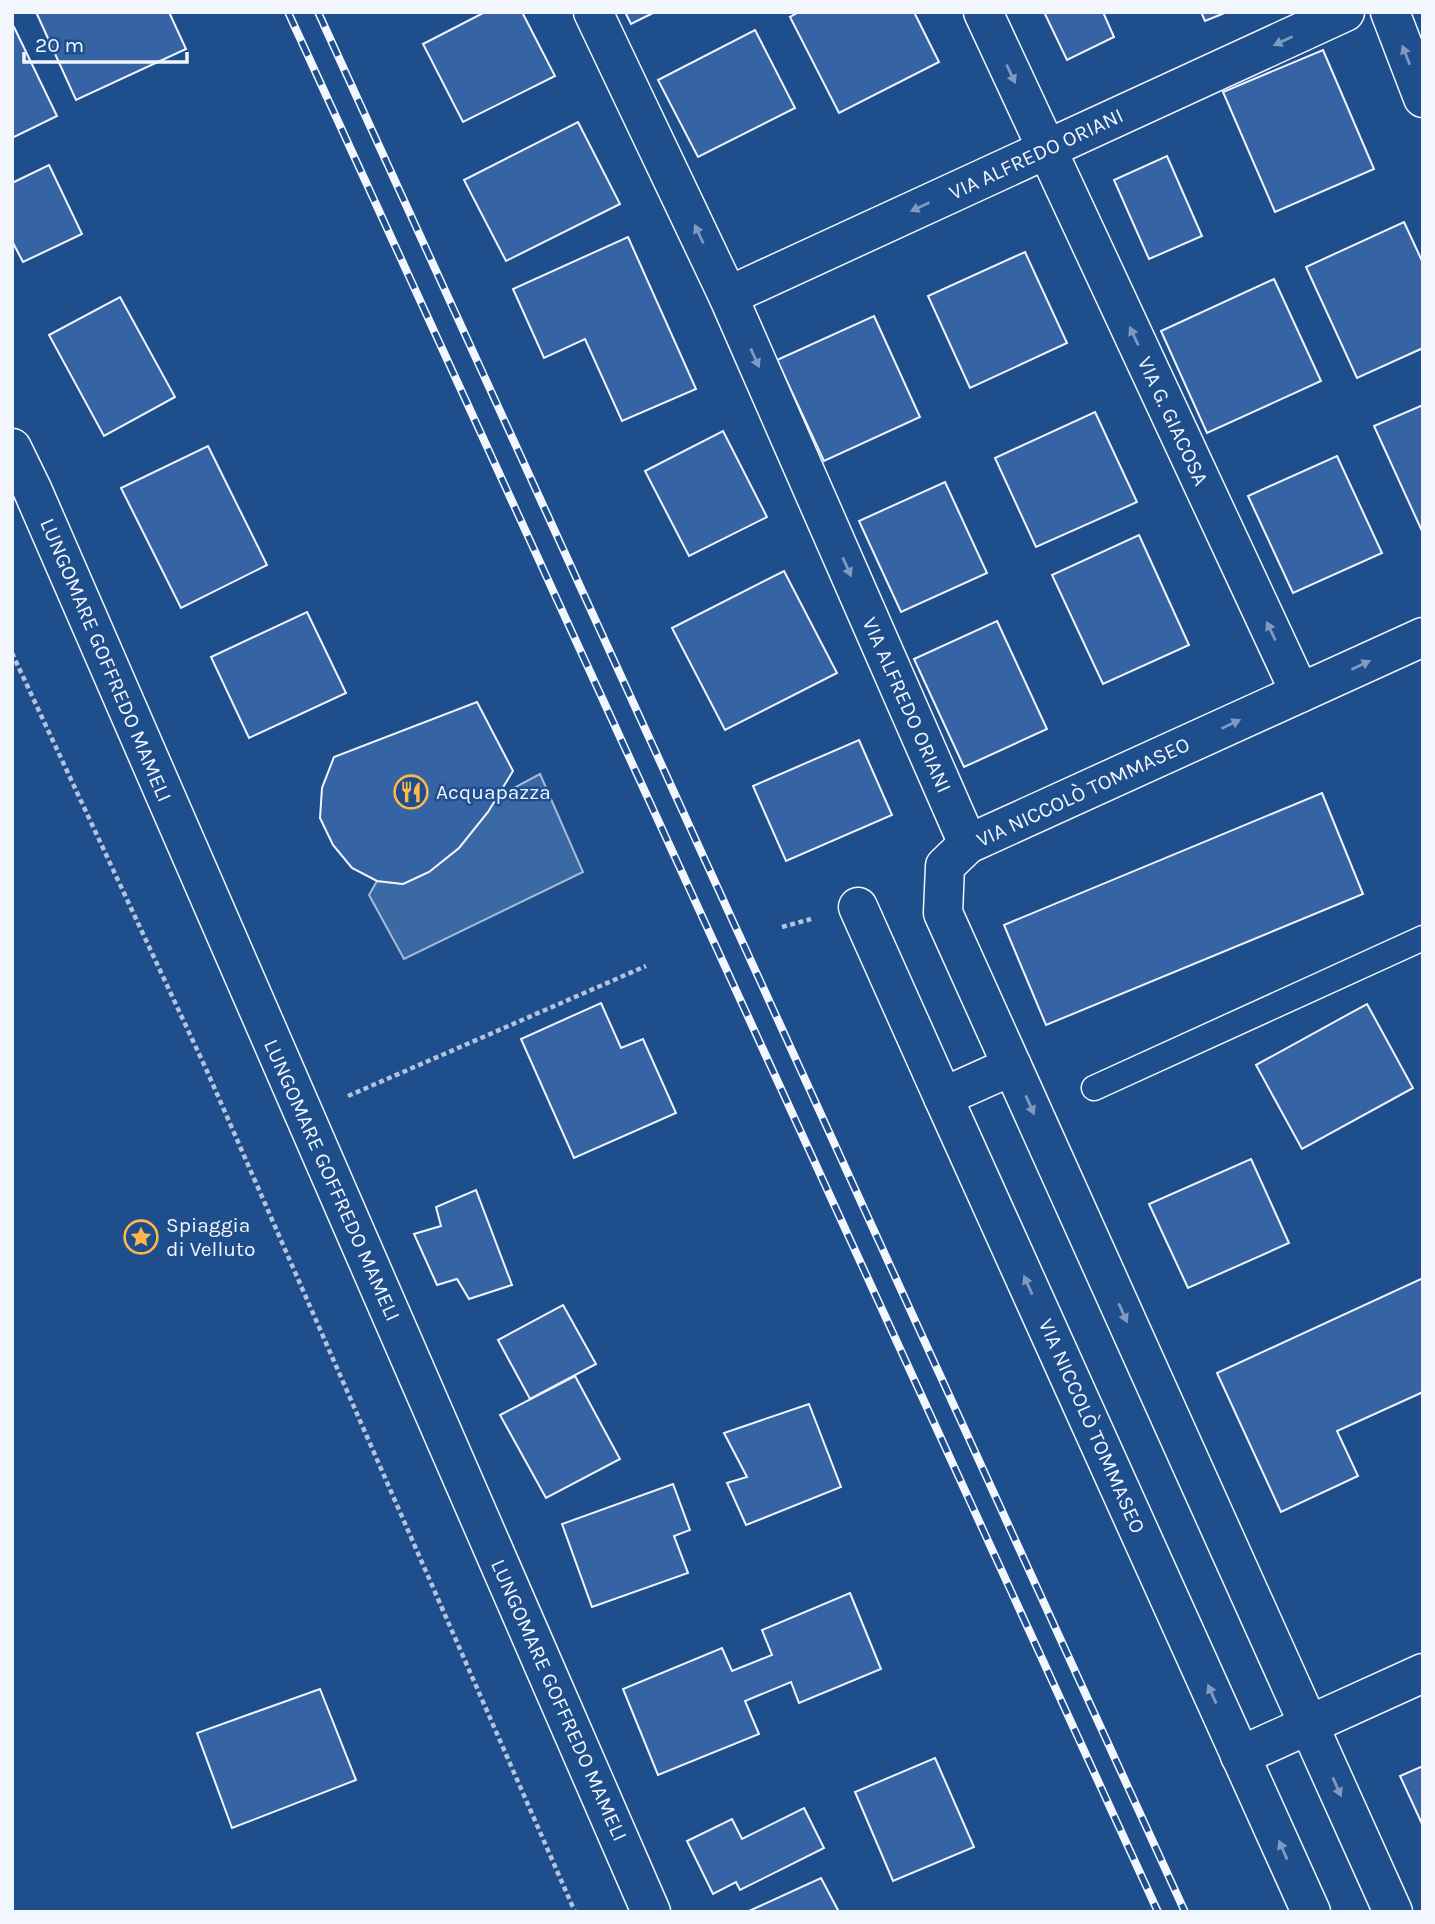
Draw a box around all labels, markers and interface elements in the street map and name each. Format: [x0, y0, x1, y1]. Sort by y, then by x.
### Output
scale bar [24, 21, 187, 65]
text: 20 m [35, 33, 84, 57]
one-way arrow [1273, 35, 1293, 47]
one-way arrow [1401, 44, 1412, 65]
one-way arrow [1006, 64, 1017, 84]
street label: VIA ALFREDO ORIANI [945, 103, 1127, 205]
one-way arrow [910, 202, 930, 213]
one-way arrow [693, 224, 705, 244]
one-way arrow [1128, 326, 1139, 346]
one-way arrow [750, 348, 761, 369]
street label: VIA G. GIACOSA [1133, 353, 1213, 489]
street label: LUNGOMARE GOFFREDO MAMELI [35, 515, 177, 805]
one-way arrow [842, 556, 853, 577]
street label: VIA ALFREDO ORIANI [858, 614, 956, 796]
one-way arrow [1265, 621, 1277, 641]
one-way arrow [1351, 659, 1371, 671]
one-way arrow [1221, 719, 1241, 730]
street label: VIA NICCOLÒ TOMMASEO [973, 732, 1193, 852]
restaurant icon: Acquapazza [392, 773, 430, 811]
place label: Acquapazza [436, 780, 551, 804]
street label: LUNGOMARE GOFFREDO MAMELI [259, 1035, 405, 1325]
one-way arrow [1025, 1095, 1036, 1116]
place label: Spiaggia di Velluto [166, 1213, 255, 1261]
place icon: Spiaggia di Velluto [122, 1218, 160, 1256]
one-way arrow [1022, 1275, 1034, 1295]
one-way arrow [1117, 1303, 1129, 1323]
street label: VIA NICCOLÒ TOMMASEO [1034, 1315, 1150, 1537]
street label: LUNGOMARE GOFFREDO MAMELI [486, 1555, 632, 1845]
one-way arrow [1206, 1683, 1217, 1704]
one-way arrow [1331, 1777, 1343, 1797]
one-way arrow [1277, 1839, 1288, 1860]

